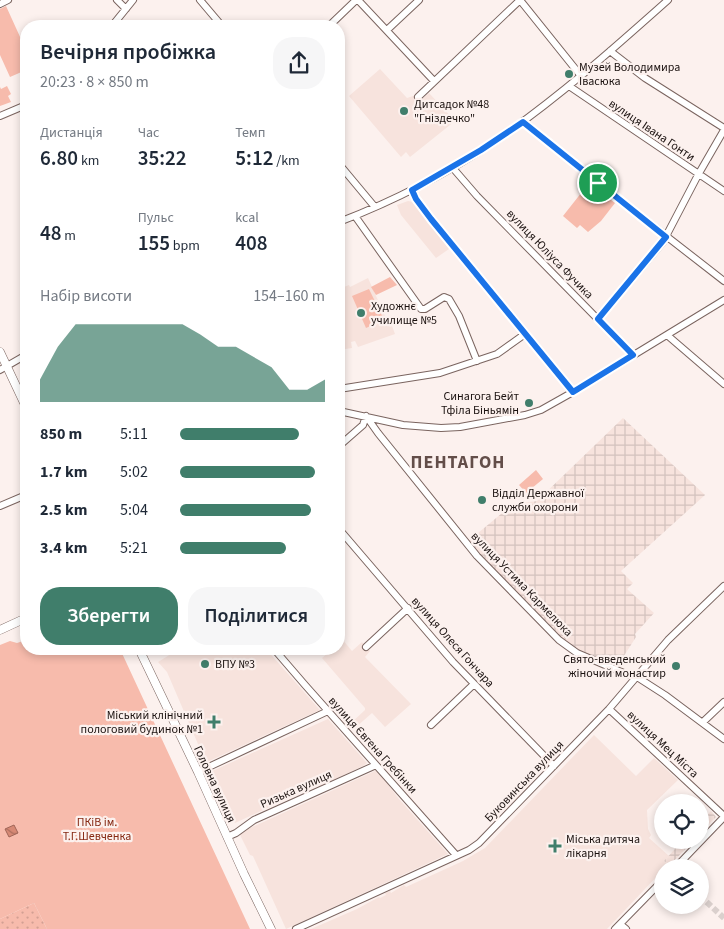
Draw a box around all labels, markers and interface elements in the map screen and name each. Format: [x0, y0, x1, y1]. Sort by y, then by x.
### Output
text: Вечірня пробіжка [40, 36, 216, 68]
button: share [273, 37, 325, 89]
place label: Музей Володимира Івасюка [579, 59, 680, 90]
marker: Музей Володимира Івасюка [563, 68, 575, 80]
text: 20:23 · 8 × 850 m [40, 71, 149, 93]
street label: вулиця Івана Гонти [605, 95, 698, 166]
place label: Дитсадок №48 "Гніздечко" [414, 96, 489, 127]
marker: Дитсадок №48 "Гніздечко" [398, 105, 410, 117]
text: Дистанція [40, 123, 103, 143]
text: Час [138, 123, 159, 143]
text: Темп [235, 123, 265, 143]
text: 6.80 [40, 143, 78, 173]
text: 35:22 [138, 143, 187, 173]
text: 5:12 [235, 143, 273, 173]
text: km [78, 151, 99, 171]
text: /km [273, 151, 300, 171]
pin [577, 162, 619, 204]
icon: arrive [584, 169, 612, 197]
street label: вулиця Юліуса Фучика [502, 206, 597, 303]
text: Пульс [138, 208, 174, 228]
text: kcal [235, 208, 259, 228]
text: 48 [40, 218, 62, 248]
text: m [62, 226, 76, 246]
text: 155 [138, 228, 170, 258]
text: 408 [235, 228, 268, 258]
text: bpm [170, 236, 200, 256]
text: Набір висоти [40, 285, 132, 307]
text: 154–160 m [253, 285, 325, 307]
place label: Художнє училище №5 [371, 298, 437, 329]
marker: Художнє училище №5 [355, 307, 367, 319]
place label: Синагога Бейт Тфіла Біньямін [441, 388, 519, 419]
marker: Синагога Бейт Тфіла Біньямін [523, 397, 535, 409]
text: 850 m [40, 423, 82, 445]
text: 5:11 [120, 423, 148, 445]
district label: ПЕНТАГОН [411, 450, 505, 475]
text: 1.7 km [40, 461, 87, 483]
text: 5:02 [120, 461, 148, 483]
place label: Відділ Державної служби охорони [492, 485, 585, 516]
marker: Відділ Державної служби охорони [476, 494, 488, 506]
text: 2.5 km [40, 499, 87, 521]
text: 5:04 [120, 499, 148, 521]
street label: вулиця Устима Кармелюка [467, 528, 576, 640]
text: 3.4 km [40, 537, 87, 559]
text: 5:21 [120, 537, 148, 559]
button: Зберегти [40, 587, 178, 645]
button: Поділитися [188, 587, 325, 645]
street label: вулиця Олеся Гончара [407, 593, 498, 691]
place label: Свято-введенський жіночий монастир [563, 651, 666, 682]
place label: ВПУ №3 [215, 656, 255, 673]
marker: ВПУ №3 [199, 658, 211, 670]
marker: Свято-введенський жіночий монастир [670, 660, 682, 672]
street label: вулиця Євгена Гребінки [324, 693, 421, 798]
place label: Міський клінічний пологовий будинок №1 [81, 707, 203, 738]
street label: вулиця Мец Міста [623, 707, 702, 782]
marker: Міський клінічний пологовий будинок №1 [207, 715, 221, 729]
street label: Буковинська вулиця [481, 737, 568, 826]
street label: Головна вулиця [189, 743, 240, 825]
street label: Ризька вулиця [258, 766, 335, 813]
map controls [654, 794, 709, 914]
button: locate [654, 794, 709, 849]
park label: ПКіВ ім. Т.Г.Шевченка [63, 814, 131, 845]
place label: Міська дитяча лікарня [566, 831, 640, 862]
marker: Міська дитяча лікарня [548, 839, 562, 853]
button: layers [654, 859, 709, 914]

